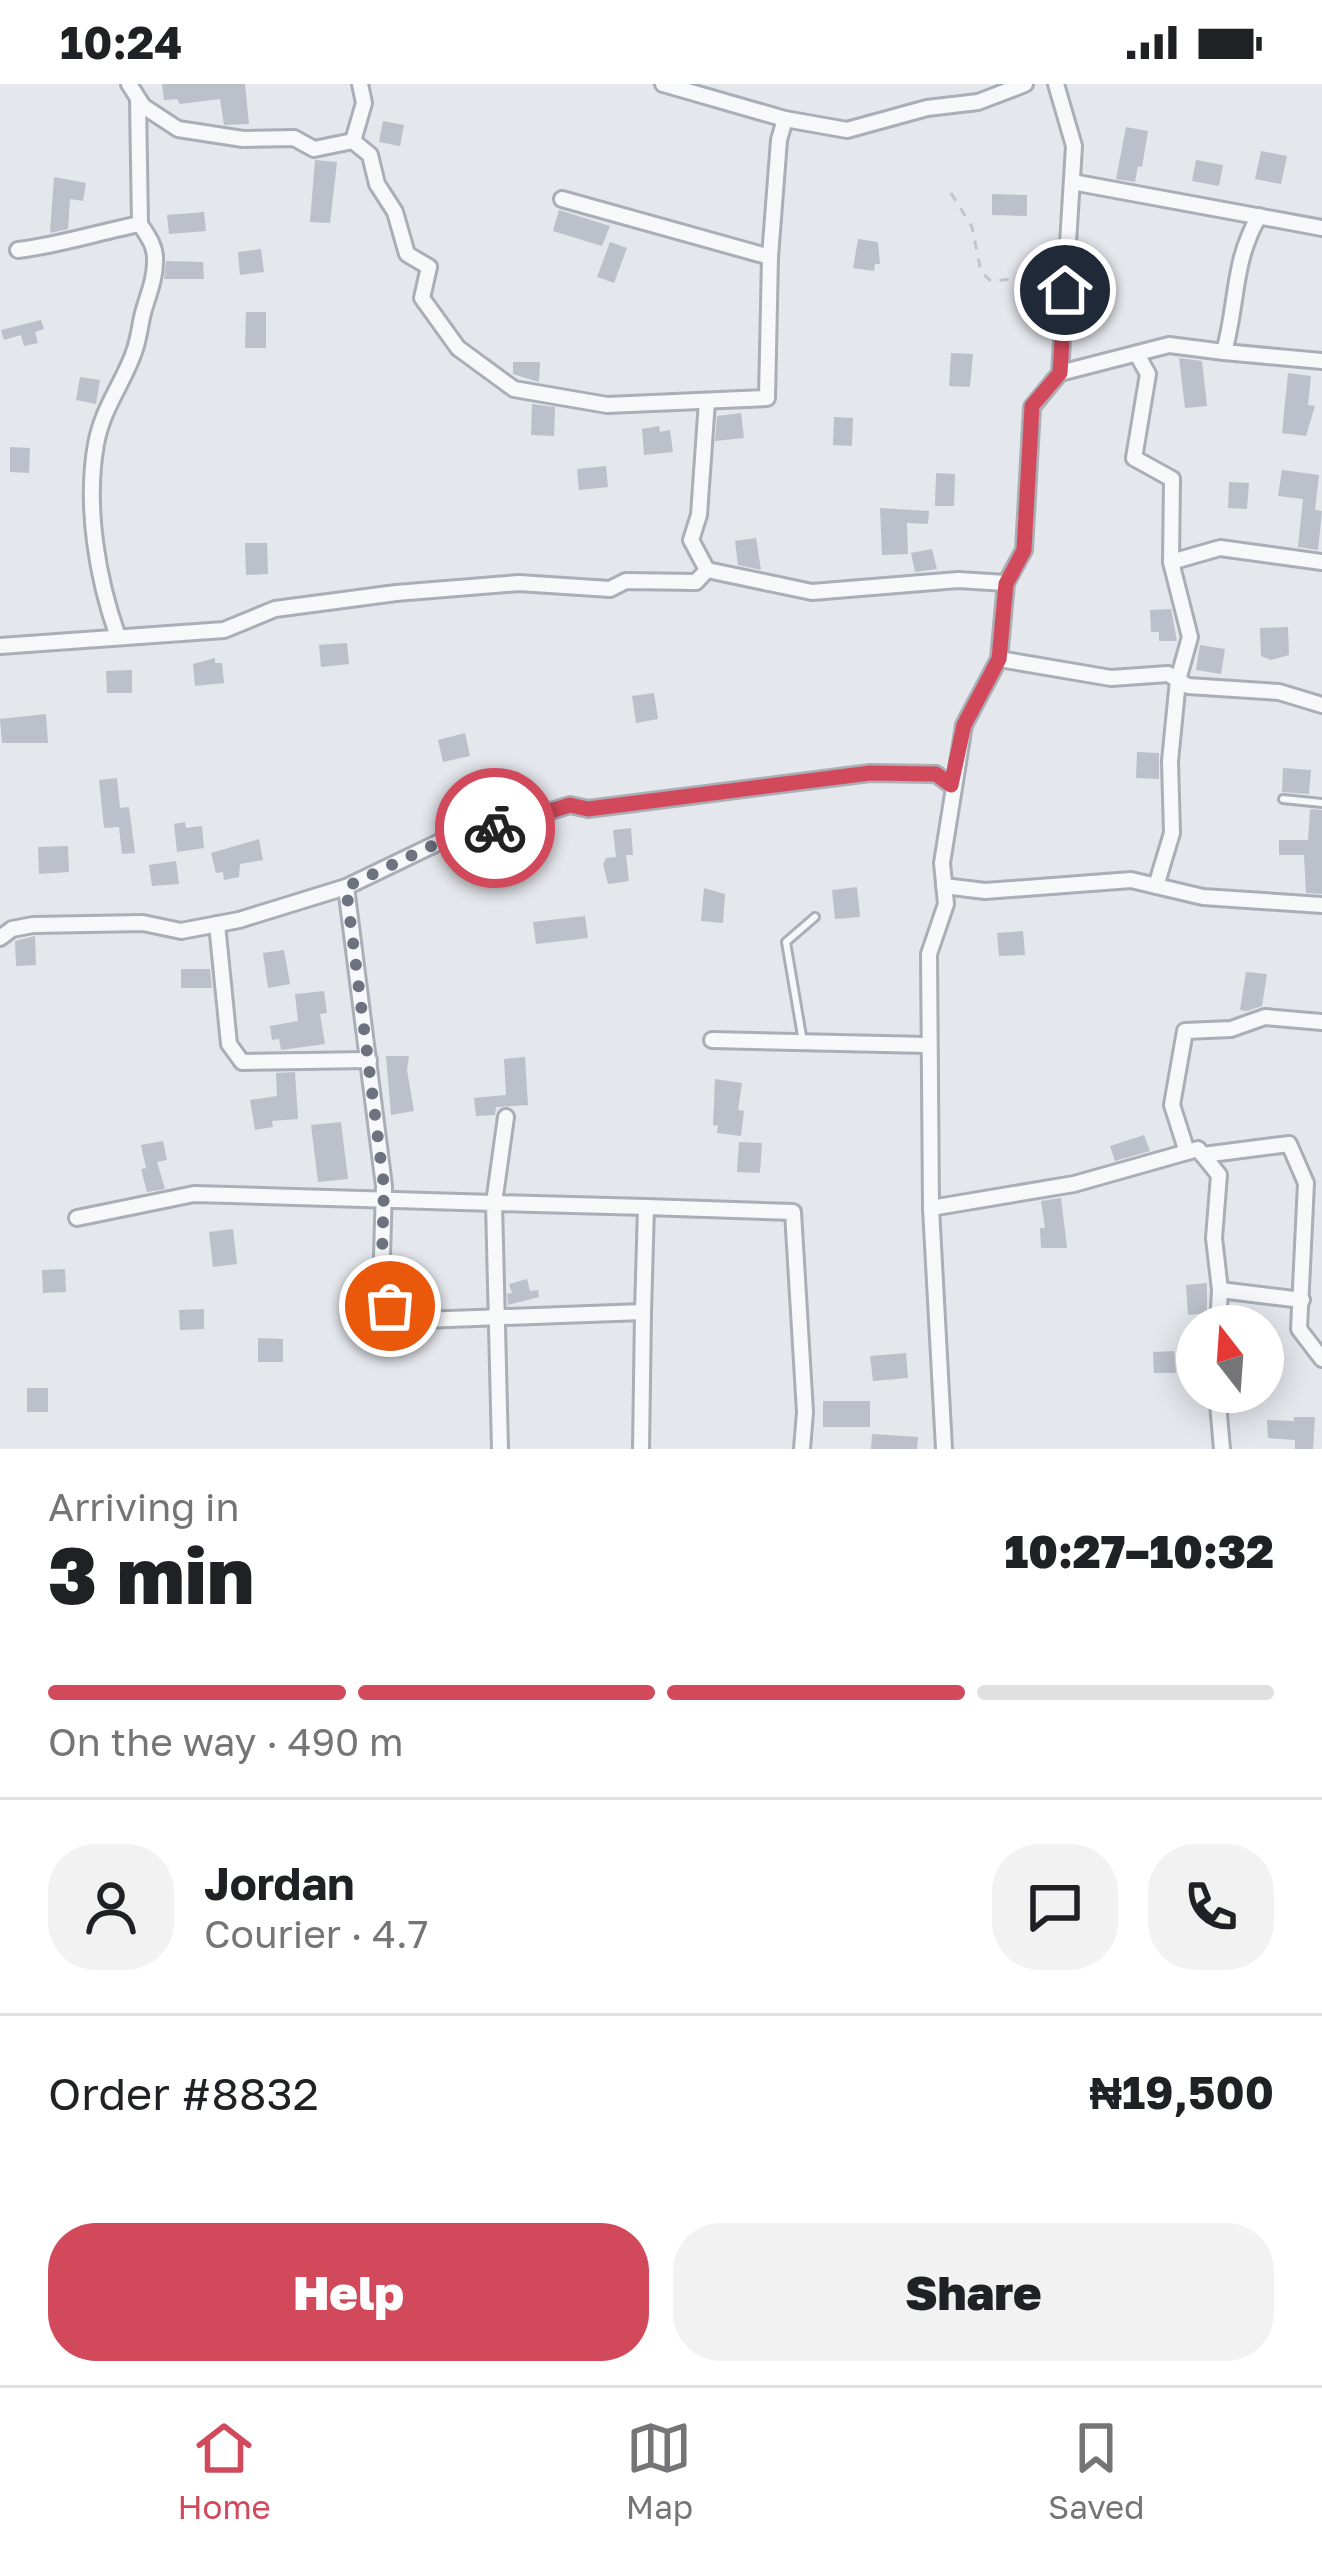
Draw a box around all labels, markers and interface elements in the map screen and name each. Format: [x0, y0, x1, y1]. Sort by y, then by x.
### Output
text: 10:24 [60, 15, 182, 69]
pin [1014, 239, 1116, 341]
icon: home [1032, 257, 1098, 323]
courier [435, 768, 555, 888]
icon: bike [462, 795, 528, 861]
pin [339, 1255, 441, 1357]
icon: bag [357, 1273, 423, 1339]
north arrow [1176, 1305, 1284, 1413]
map controls [1176, 1305, 1284, 1413]
text: Arriving in [48, 1483, 239, 1530]
text: 10:27–10:32 [1005, 1524, 1274, 1578]
text: 3 min [48, 1528, 254, 1621]
text: On the way · 490 m [48, 1718, 404, 1765]
button: person [48, 1844, 174, 1970]
button: chat [992, 1844, 1118, 1970]
button: phone [1148, 1844, 1274, 1970]
text: Jordan [204, 1856, 355, 1910]
text: Courier · 4.7 [204, 1910, 428, 1957]
text: ₦19,500 [1089, 2065, 1274, 2119]
text: Order #8832 [48, 2066, 319, 2120]
button: Help [48, 2223, 649, 2361]
button: Share [673, 2223, 1274, 2361]
tab: Home [178, 2415, 271, 2526]
tab: Map [626, 2415, 693, 2526]
tab: Saved [1048, 2415, 1144, 2526]

